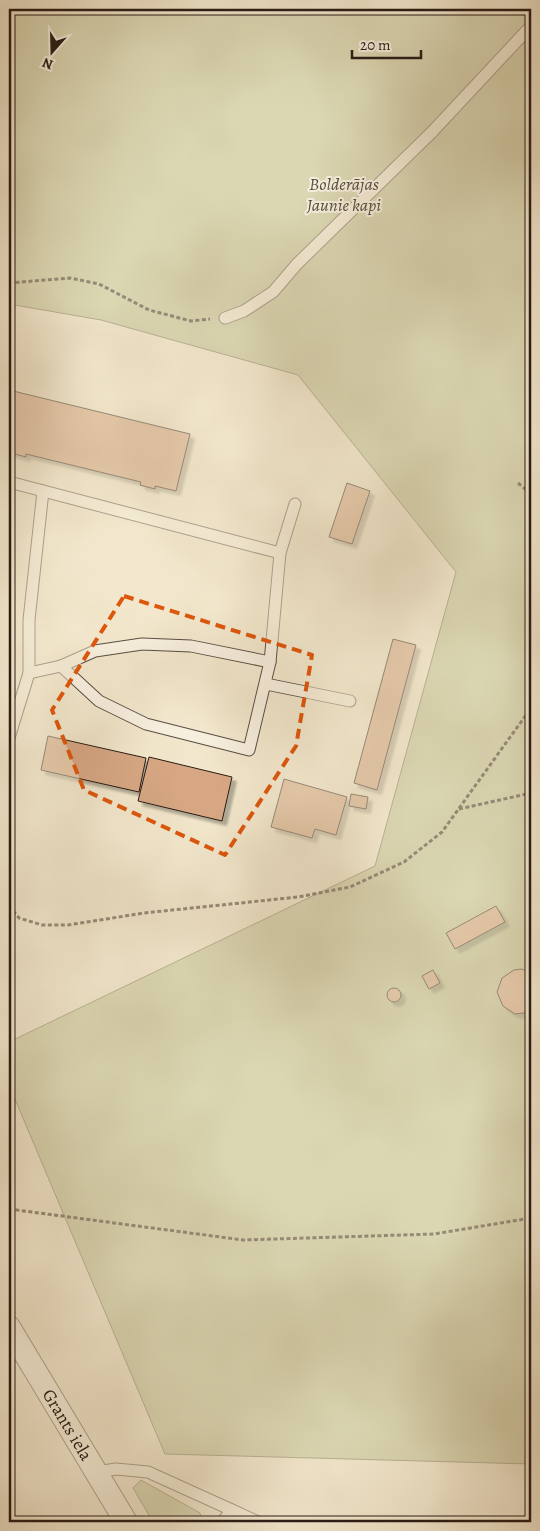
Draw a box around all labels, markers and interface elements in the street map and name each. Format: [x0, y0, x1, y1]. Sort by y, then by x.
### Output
north arrow [28, 28, 78, 78]
scale bar [352, 28, 421, 60]
text: 20 m [360, 35, 391, 55]
text: N [40, 53, 56, 74]
park label: Bolderājas Jaunie kapi [306, 172, 381, 217]
street label: Grants iela [37, 1385, 99, 1465]

